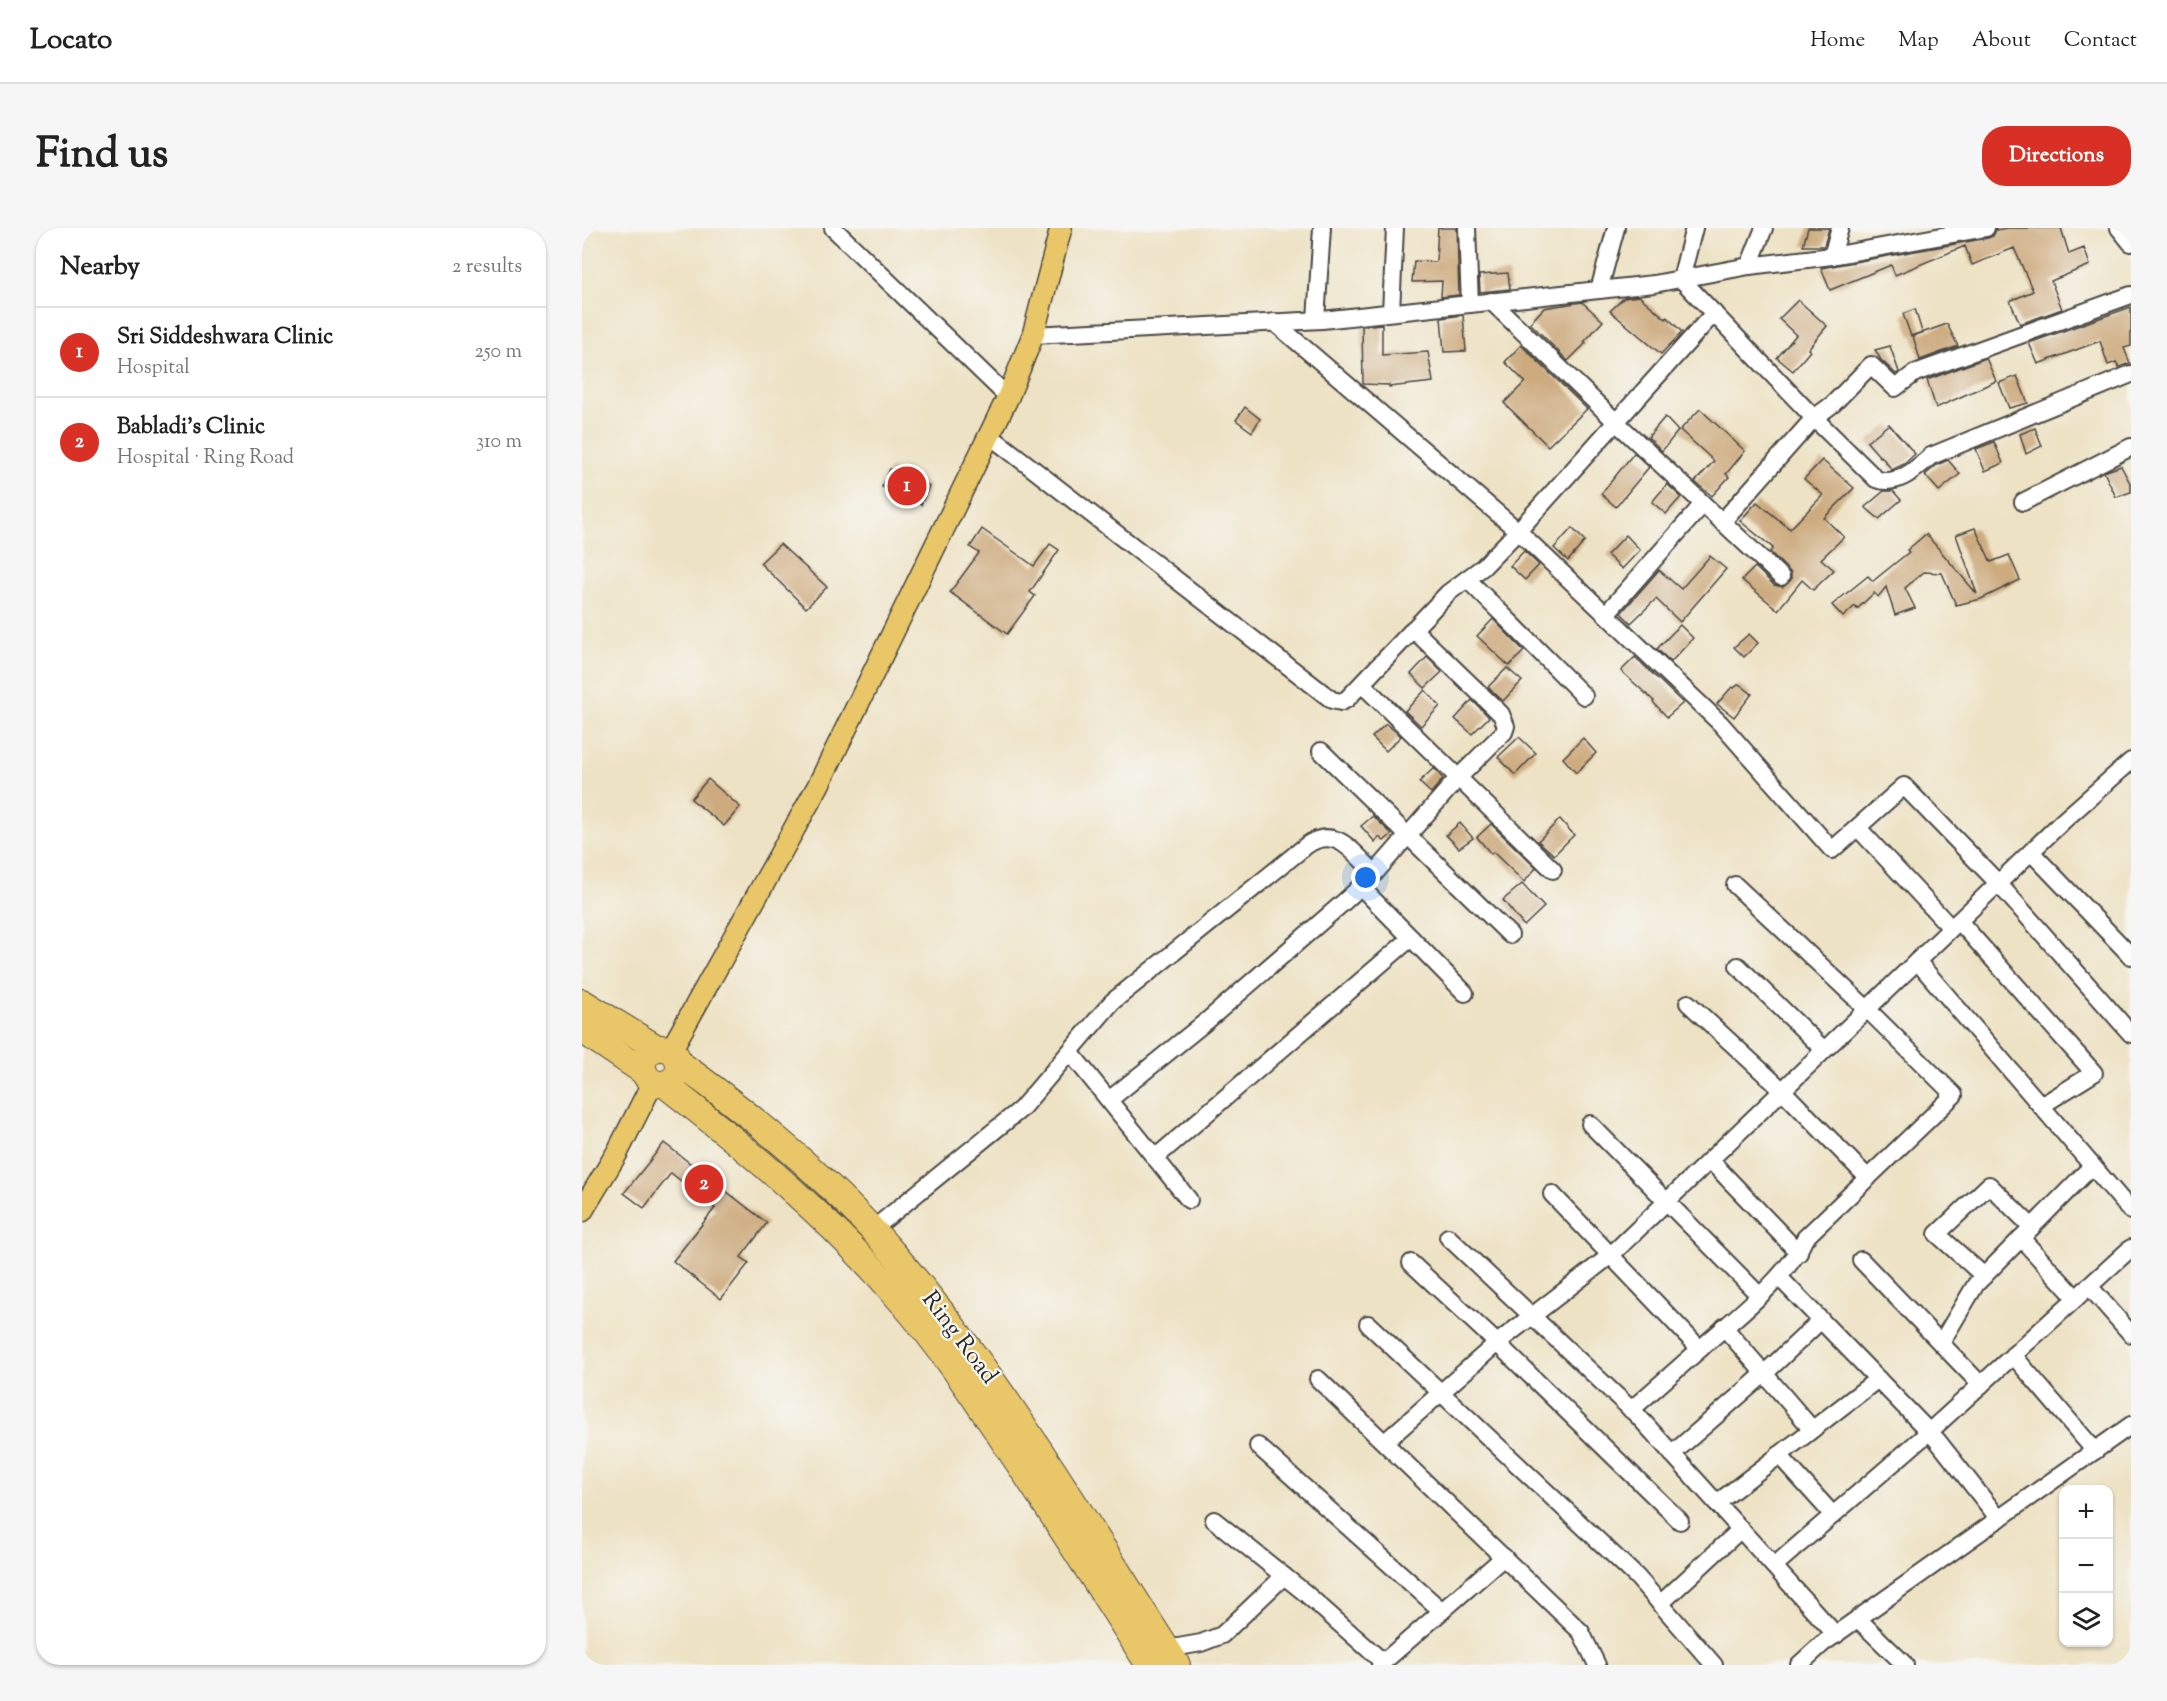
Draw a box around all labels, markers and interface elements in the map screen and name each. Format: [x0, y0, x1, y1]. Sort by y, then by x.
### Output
text: Locato [30, 21, 112, 61]
text: Home [1810, 26, 1865, 56]
text: Map [1898, 26, 1939, 56]
text: About [1972, 26, 2031, 56]
text: Contact [2064, 26, 2137, 56]
text: Find us [36, 126, 168, 186]
button: Directions [1982, 126, 2131, 186]
text: Nearby [60, 249, 140, 286]
text: 2 results [452, 253, 522, 282]
text: Sri Siddeshwara Clinic [117, 322, 333, 354]
text: 1 [76, 338, 83, 367]
text: 250 m [474, 338, 522, 367]
text: Hospital [117, 354, 190, 383]
text: Babladi's Clinic [117, 412, 265, 444]
text: 2 [75, 428, 84, 457]
text: 310 m [476, 428, 522, 457]
text: Hospital · Ring Road [117, 444, 294, 473]
pin: 1 [888, 464, 926, 508]
your location [1351, 863, 1380, 892]
pin: 2 [684, 1162, 724, 1206]
street label: Ring Road [913, 1284, 1006, 1392]
map controls [2059, 1485, 2113, 1647]
button: + [2059, 1485, 2113, 1539]
button: − [2059, 1539, 2113, 1593]
button: layers [2059, 1593, 2113, 1647]

